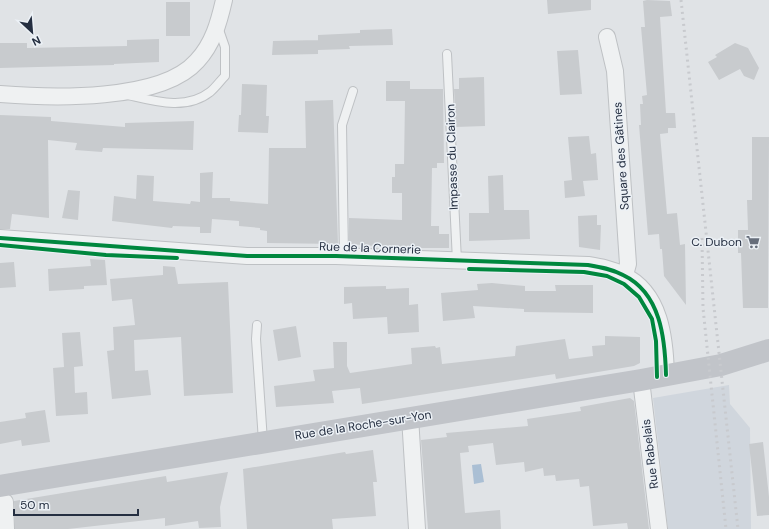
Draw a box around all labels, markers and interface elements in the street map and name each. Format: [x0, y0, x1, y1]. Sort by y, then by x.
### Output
north arrow [12, 12, 52, 52]
text: N [30, 33, 43, 49]
street label: Square des Gâtines [609, 101, 633, 211]
street label: Impasse du Clairon [442, 104, 462, 210]
place label: C. Dubon [691, 234, 742, 250]
supermarket icon: C. Dubon [745, 234, 761, 250]
street label: Rue de la Cornerie [319, 238, 421, 258]
street label: Rue de la Roche-sur-Yon [294, 406, 432, 444]
street label: Rue Rabelais [638, 418, 662, 490]
scale bar [14, 491, 138, 517]
text: 50 m [20, 497, 49, 513]

